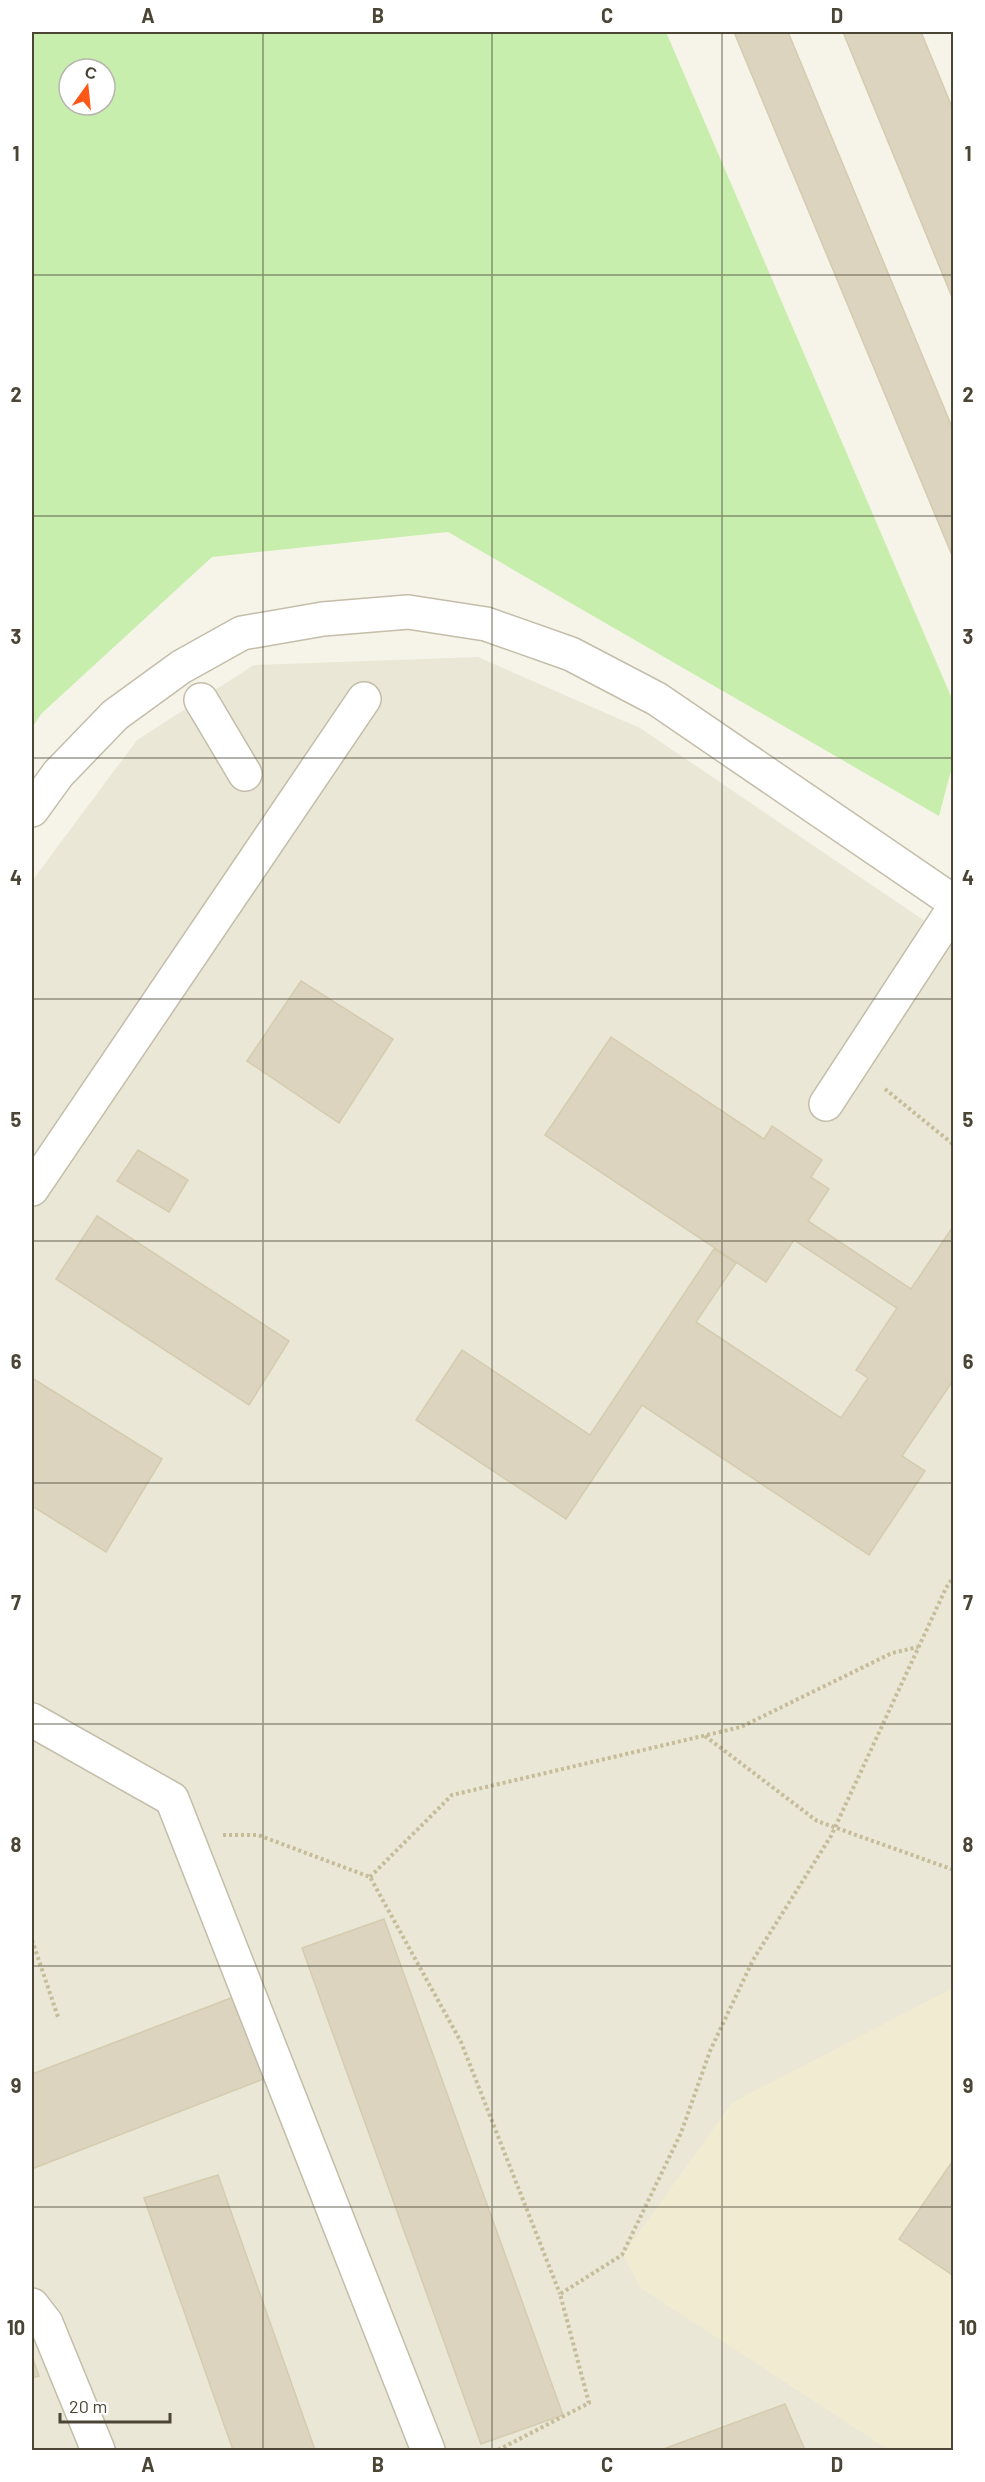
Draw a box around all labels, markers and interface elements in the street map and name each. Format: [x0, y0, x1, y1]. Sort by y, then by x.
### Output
text: A [141, 3, 155, 27]
text: B [372, 3, 384, 27]
text: C [601, 3, 613, 27]
text: D [831, 3, 843, 27]
north arrow [57, 57, 117, 117]
text: С [83, 61, 99, 83]
text: 1 [12, 141, 20, 165]
text: 1 [964, 141, 972, 165]
text: 2 [10, 382, 22, 406]
text: 2 [962, 382, 974, 406]
text: 3 [11, 624, 21, 648]
text: 3 [963, 624, 973, 648]
text: 4 [10, 865, 22, 889]
text: 4 [962, 865, 974, 889]
text: 5 [11, 1107, 22, 1131]
text: 5 [963, 1107, 974, 1131]
text: 6 [11, 1349, 22, 1373]
text: 6 [963, 1349, 974, 1373]
text: 7 [11, 1590, 21, 1614]
text: 7 [963, 1590, 973, 1614]
text: 8 [11, 1832, 22, 1856]
text: 8 [963, 1832, 974, 1856]
text: 9 [11, 2073, 21, 2097]
text: 9 [963, 2073, 973, 2097]
text: 10 [7, 2315, 25, 2339]
text: 10 [959, 2315, 977, 2339]
scale bar [60, 2386, 170, 2424]
text: 20 m [69, 2395, 107, 2417]
text: A [141, 2452, 155, 2476]
text: B [372, 2452, 384, 2476]
text: C [601, 2452, 613, 2476]
text: D [831, 2452, 843, 2476]

